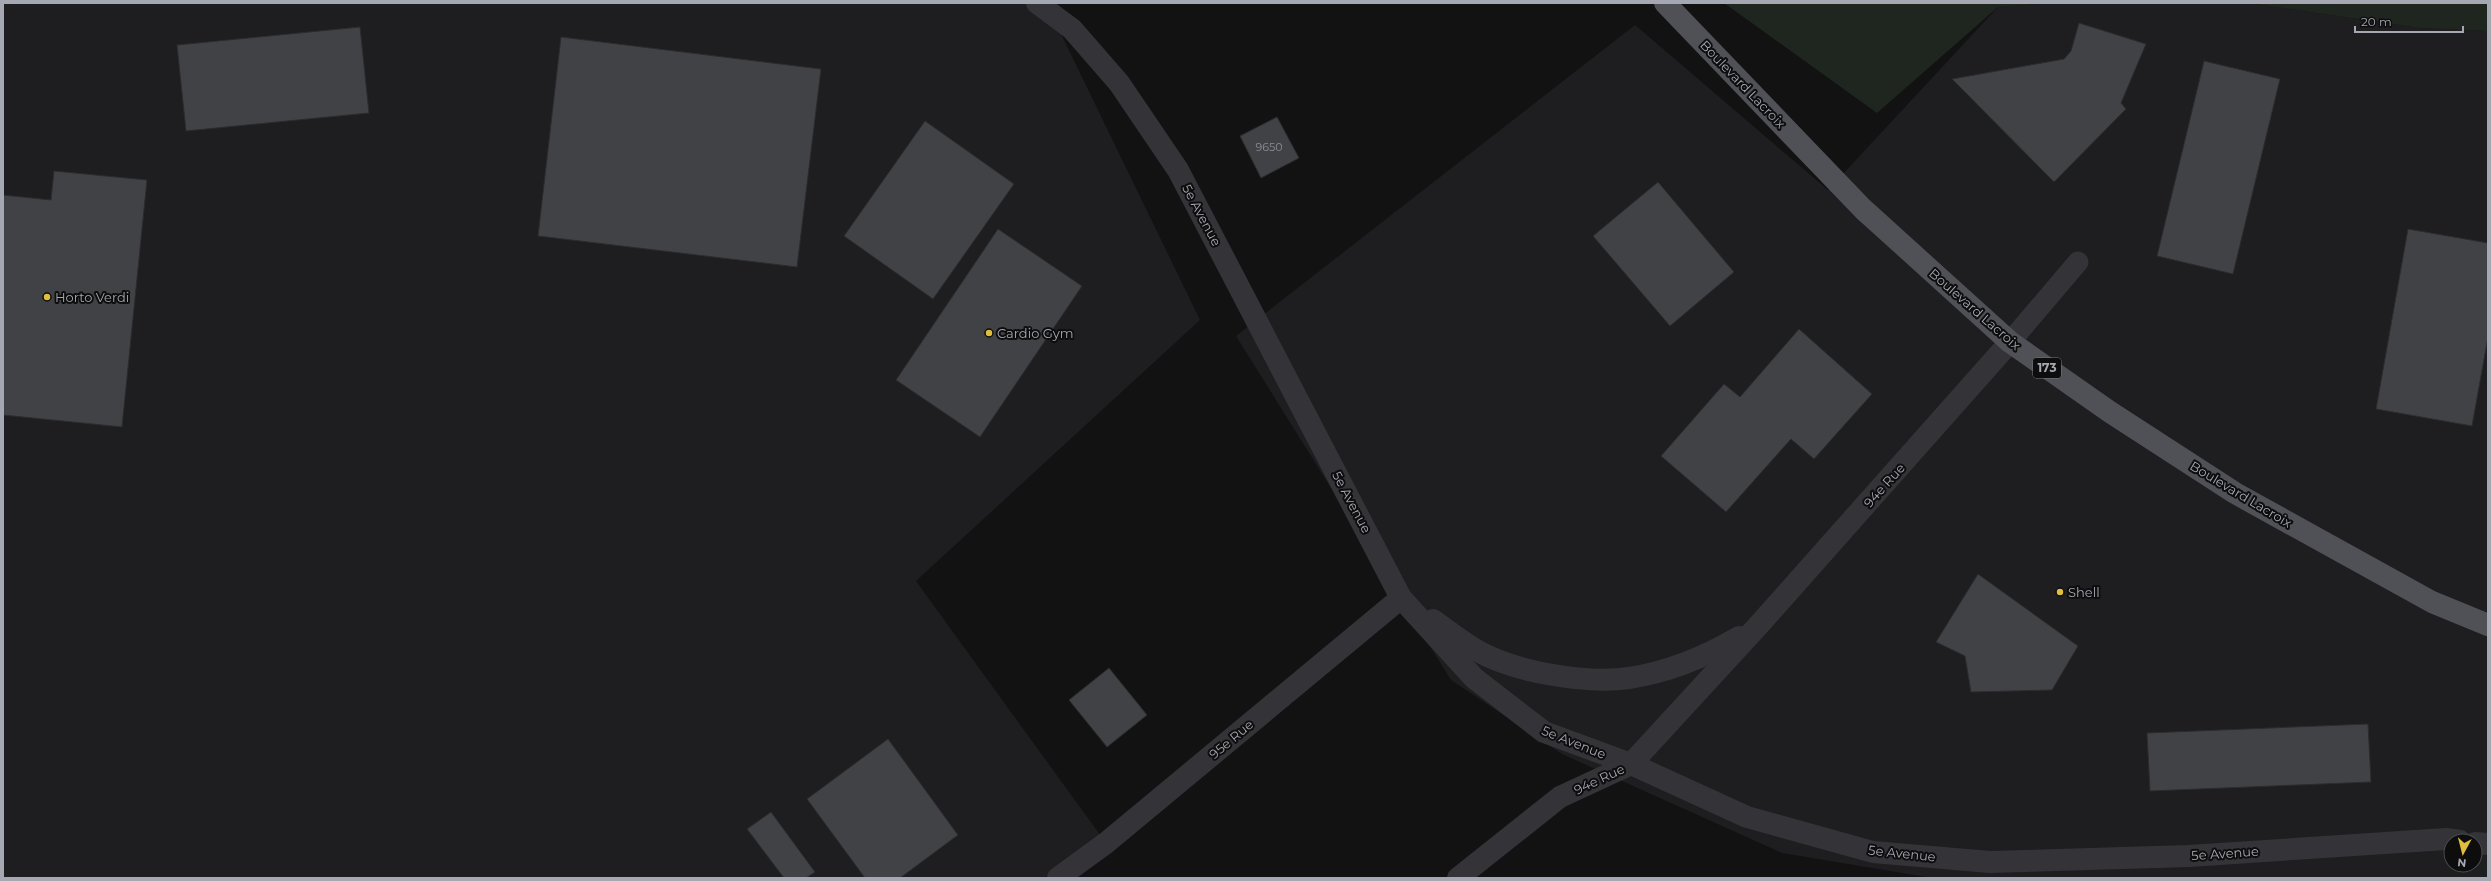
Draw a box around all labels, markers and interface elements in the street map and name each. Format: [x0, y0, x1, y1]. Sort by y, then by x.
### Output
scale bar [2355, 8, 2463, 34]
text: 20 m [2361, 14, 2392, 29]
street label: Boulevard Lacroix [1697, 37, 1789, 131]
house number: 9650 [1256, 140, 1282, 154]
street label: 5e Avenue [1179, 181, 1225, 249]
street label: Boulevard Lacroix [1926, 265, 2024, 353]
place label: Horto Verdi [55, 289, 129, 305]
marker: Horto Verdi [42, 292, 52, 302]
place label: Cardio Gym [997, 325, 1074, 341]
marker: Cardio Gym [984, 328, 994, 338]
road number: 173 [2033, 358, 2061, 378]
street label: Boulevard Lacroix [2187, 457, 2295, 531]
street label: 94e Rue [1860, 460, 1908, 510]
street label: 5e Avenue [1329, 468, 1375, 536]
place label: Shell [2068, 584, 2100, 600]
marker: Shell [2055, 587, 2065, 597]
street label: 95e Rue [1206, 716, 1256, 762]
street label: 5e Avenue [1540, 722, 1609, 762]
street label: 94e Rue [1571, 760, 1627, 798]
north arrow [2443, 833, 2483, 873]
street label: 5e Avenue [1868, 842, 1937, 865]
street label: 5e Avenue [2191, 843, 2259, 863]
text: N [2457, 855, 2467, 870]

